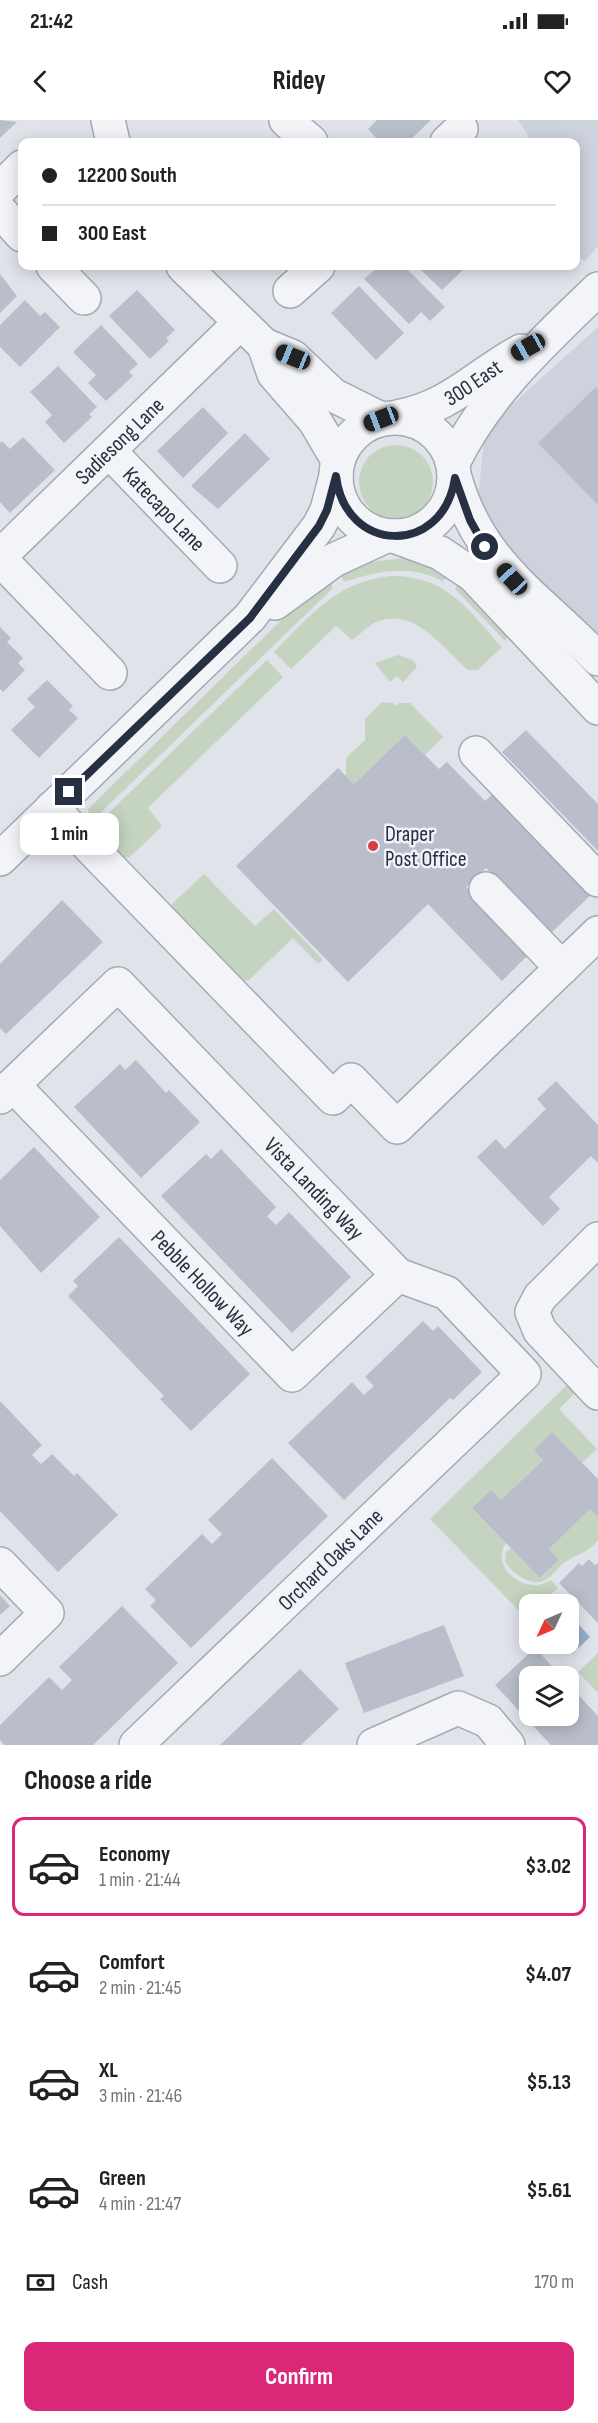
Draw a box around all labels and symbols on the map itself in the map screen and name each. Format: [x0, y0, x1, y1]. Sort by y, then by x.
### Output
car [508, 330, 548, 364]
car [273, 342, 313, 372]
street label: 300 East [440, 354, 508, 413]
street label: Sadiesong Lane [70, 392, 170, 491]
car [361, 404, 401, 434]
street label: Katecapo Lane [116, 462, 210, 558]
route start [471, 533, 498, 560]
car [493, 560, 531, 598]
route end [55, 778, 82, 805]
callout: 1 min [20, 813, 118, 855]
place label: Draper Post Office [385, 821, 467, 873]
marker: Draper Post Office [366, 839, 380, 853]
street label: Vista Landing Way [258, 1132, 369, 1247]
street label: Pebble Hollow Way [145, 1225, 259, 1343]
street label: Orchard Oaks Lane [273, 1503, 389, 1617]
north arrow [519, 1594, 579, 1654]

